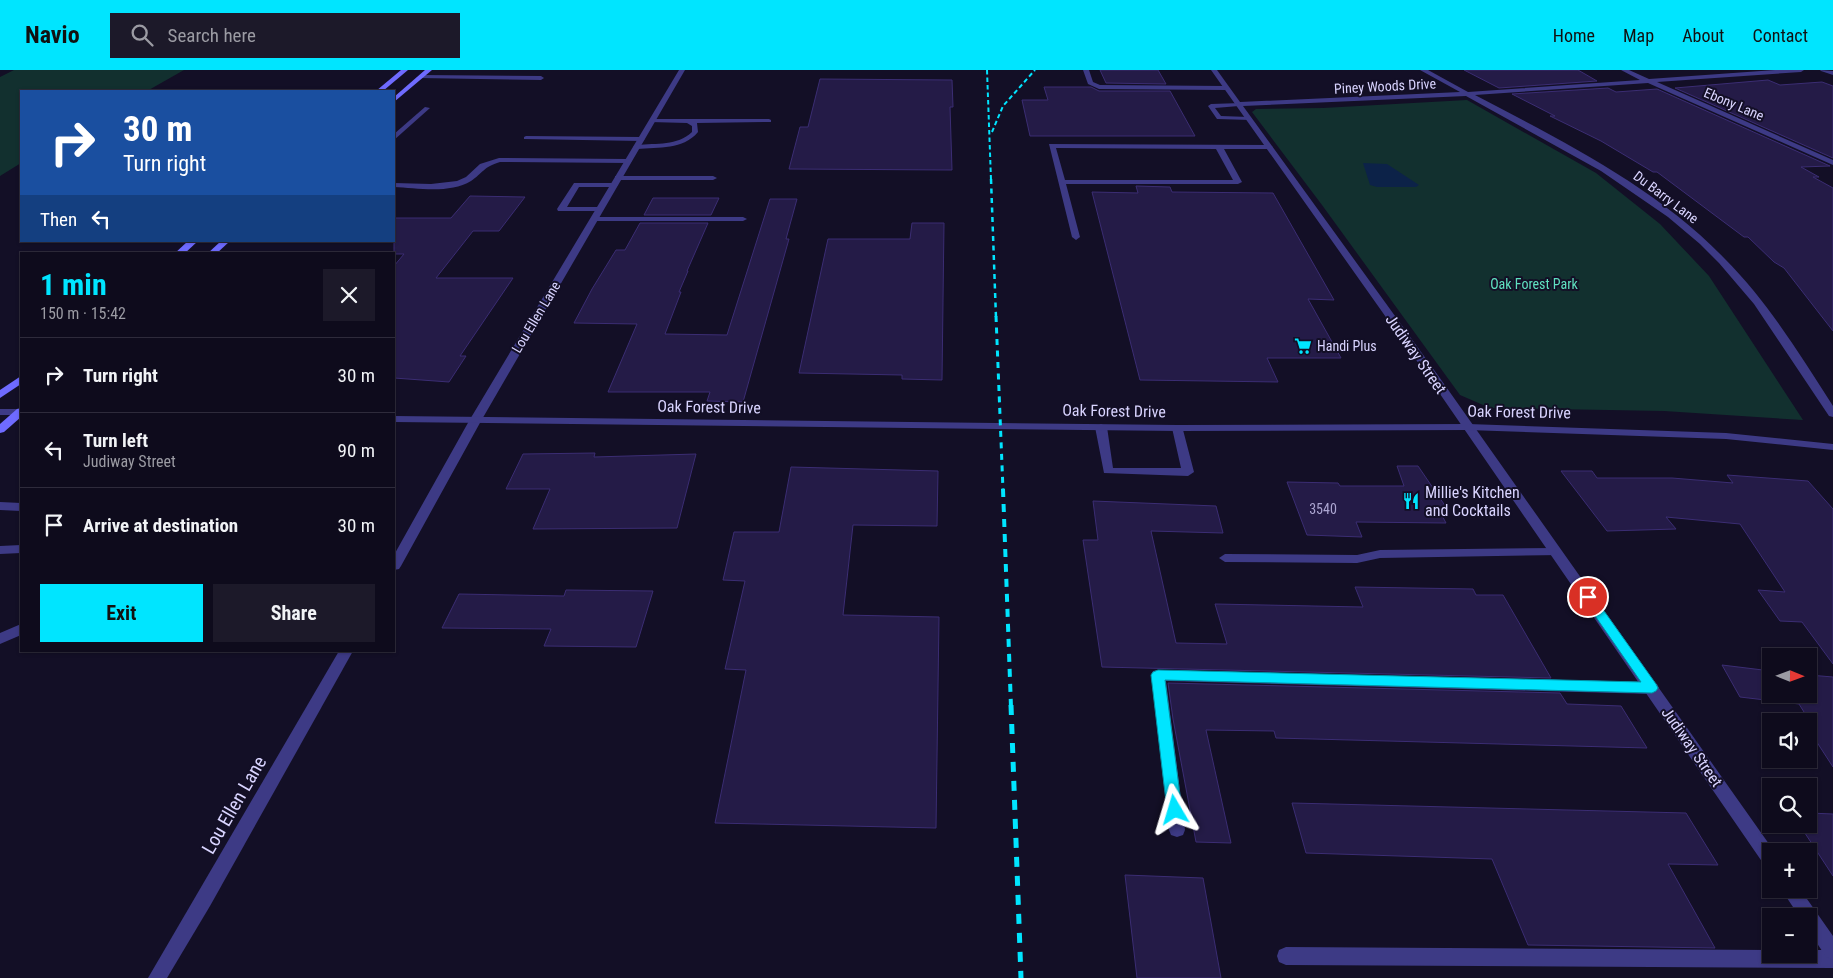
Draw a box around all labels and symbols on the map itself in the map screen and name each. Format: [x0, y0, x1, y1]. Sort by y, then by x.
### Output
street label: Piney Woods Drive [1334, 75, 1437, 97]
street label: Ebony Lane [1702, 84, 1767, 124]
street label: Du Barry Lane [1631, 168, 1702, 227]
park label: Oak Forest Park [1490, 276, 1579, 292]
street label: Lou Ellen Lane [508, 278, 564, 356]
street label: Judiway Street [1382, 311, 1451, 398]
supermarket icon: Handi Plus [1293, 336, 1313, 356]
place label: Handi Plus [1317, 338, 1377, 354]
street label: Oak Forest Drive [657, 397, 761, 417]
street label: Oak Forest Drive [1062, 401, 1166, 421]
street label: Oak Forest Drive [1467, 402, 1571, 422]
place label: Millie's Kitchen and Cocktails [1425, 483, 1520, 520]
restaurant icon: Millie's Kitchen and Cocktails [1401, 491, 1421, 511]
house number: 3540 [1309, 501, 1337, 517]
pin [1567, 576, 1609, 618]
north arrow [1762, 648, 1818, 702]
street label: Judiway Street [1658, 704, 1727, 791]
street label: Lou Ellen Lane [197, 752, 271, 858]
position arrow [1148, 783, 1200, 835]

